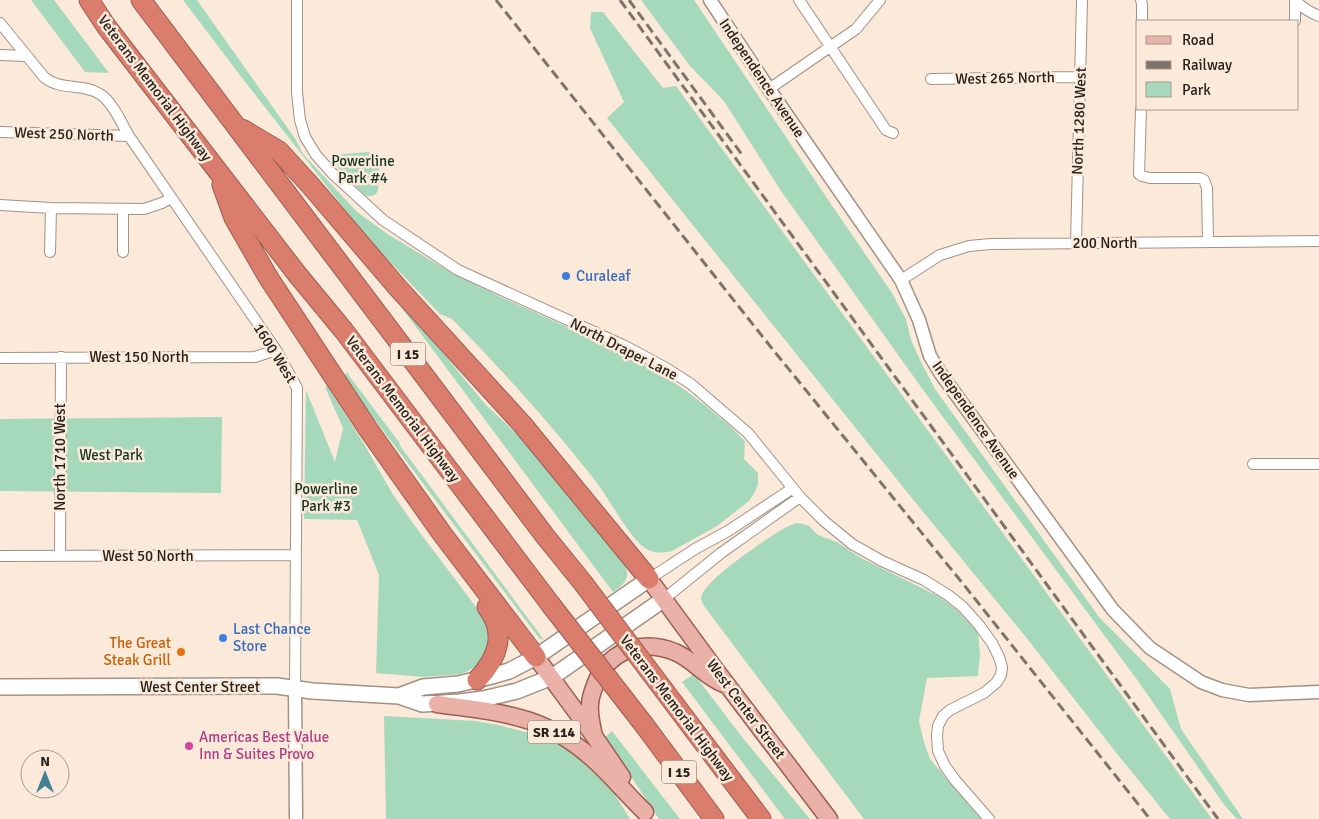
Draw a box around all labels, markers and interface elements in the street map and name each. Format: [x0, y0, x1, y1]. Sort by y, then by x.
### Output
street label: Veterans Memorial Highway [94, 11, 216, 165]
street label: Independence Avenue [715, 15, 809, 141]
legend [1136, 20, 1299, 110]
text: Road [1182, 31, 1214, 49]
text: Railway [1182, 56, 1232, 74]
street label: North 1280 West [1068, 67, 1090, 175]
street label: West 265 North [955, 68, 1055, 88]
text: Park [1182, 81, 1211, 99]
street label: West 250 North [14, 123, 114, 145]
park label: Powerline Park #4 [331, 152, 395, 187]
street label: 200 North [1073, 234, 1137, 252]
place label: Curaleaf [576, 267, 632, 285]
marker: Curaleaf [560, 270, 572, 282]
street label: North Draper Lane [567, 314, 681, 384]
street label: 1600 West [250, 320, 300, 386]
street label: Veterans Memorial Highway [342, 332, 464, 486]
road number: I 15 [390, 342, 426, 366]
street label: West 150 North [89, 348, 189, 366]
street label: Independence Avenue [928, 357, 1024, 483]
street label: North 1710 West [51, 403, 69, 511]
park label: West Park [79, 446, 143, 464]
park label: Powerline Park #3 [294, 480, 358, 515]
street label: West 50 North [102, 547, 194, 565]
place label: Last Chance Store [233, 620, 311, 655]
street label: Veterans Memorial Highway [616, 631, 738, 785]
marker: Last Chance Store [217, 632, 229, 644]
place label: The Great Steak Grill [103, 634, 171, 669]
marker: The Great Steak Grill [175, 646, 187, 658]
street label: West Center Street [703, 656, 789, 762]
street label: West Center Street [140, 678, 260, 696]
road number: SR 114 [528, 720, 580, 744]
place label: Americas Best Value Inn & Suites Provo [199, 728, 329, 763]
marker: Americas Best Value Inn & Suites Provo [183, 740, 195, 752]
north arrow [20, 749, 70, 799]
text: N [40, 753, 50, 770]
road number: I 15 [662, 760, 696, 784]

